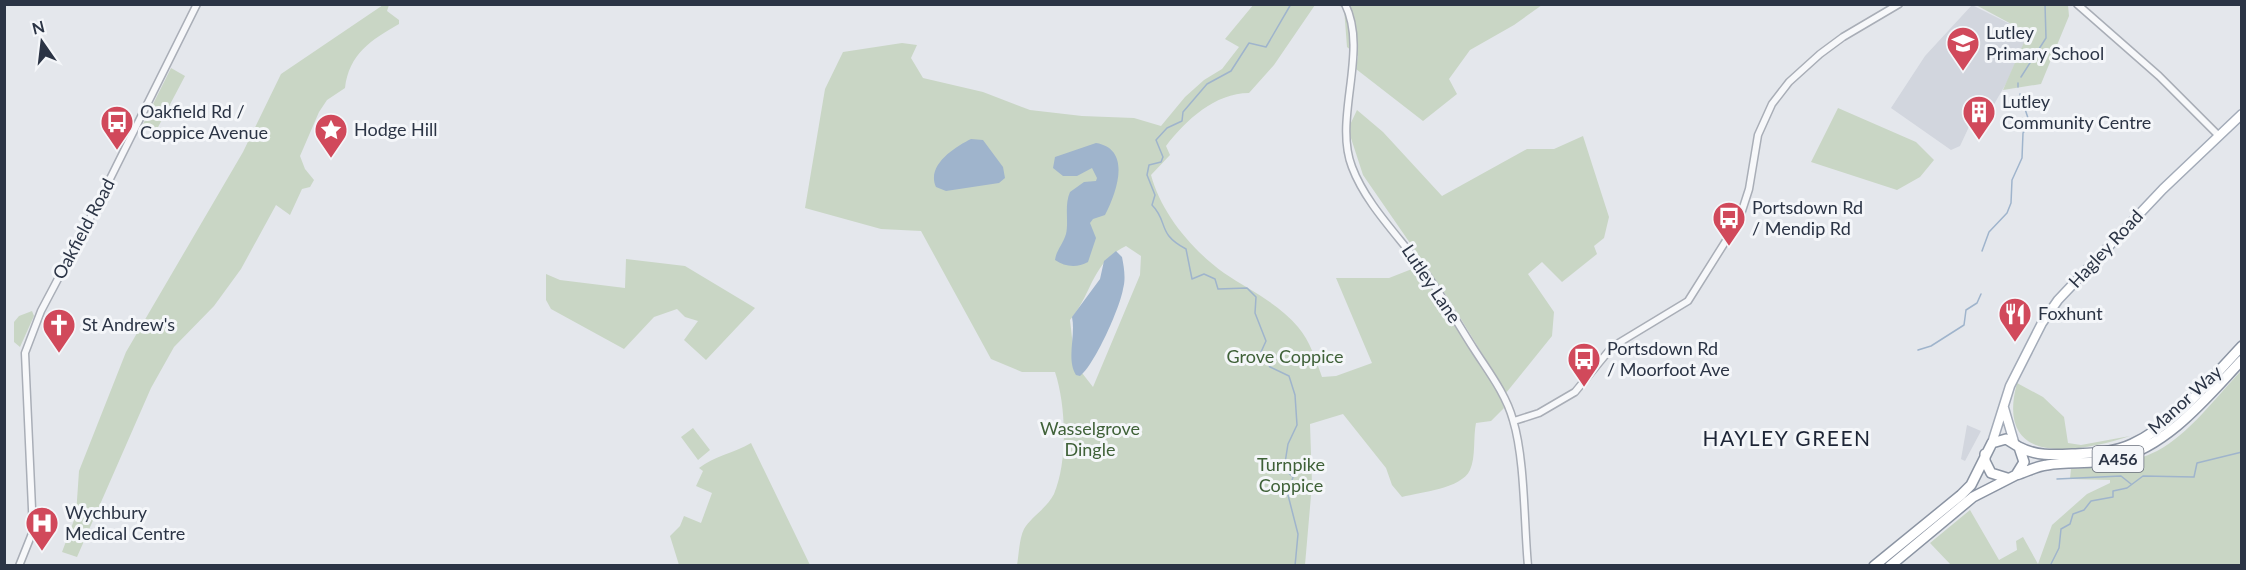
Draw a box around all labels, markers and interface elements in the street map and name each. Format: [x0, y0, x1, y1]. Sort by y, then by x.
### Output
north arrow [12, 12, 72, 72]
text: N [30, 16, 47, 38]
place label: Lutley Primary School [1986, 21, 2104, 64]
school or university icon: Lutley Primary School [1945, 25, 1981, 72]
place label: Lutley Community Centre [2002, 90, 2151, 133]
building icon: Lutley Community Centre [1961, 94, 1997, 141]
place label: Oakfield Rd / Coppice Avenue [140, 100, 268, 143]
bus stop icon: Oakfield Rd / Coppice Avenue [99, 104, 135, 151]
place icon: Hodge Hill [313, 112, 349, 159]
place label: Hodge Hill [354, 118, 438, 140]
street label: Oakfield Road [47, 174, 119, 283]
place label: Portsdown Rd / Mendip Rd [1752, 196, 1863, 239]
bus stop icon: Portsdown Rd / Mendip Rd [1711, 200, 1747, 247]
street label: Hagley Road [2064, 205, 2147, 292]
street label: Lutley Lane [1398, 240, 1466, 327]
restaurant icon: Foxhunt [1997, 296, 2033, 343]
place label: Foxhunt [2038, 302, 2103, 324]
church icon: St Andrew's [41, 307, 77, 354]
place label: St Andrew's [82, 313, 175, 335]
place label: Portsdown Rd / Moorfoot Ave [1607, 337, 1730, 380]
bus stop icon: Portsdown Rd / Moorfoot Ave [1566, 341, 1602, 388]
park label: Grove Coppice [1227, 345, 1343, 367]
street label: Manor Way [2143, 360, 2226, 438]
park label: Wasselgrove Dingle [1040, 417, 1140, 460]
district label: HAYLEY GREEN [1702, 425, 1872, 450]
road number: A456 [2092, 446, 2144, 472]
park label: Turnpike Coppice [1257, 453, 1325, 496]
place label: Wychbury Medical Centre [65, 501, 185, 544]
hospital icon: Wychbury Medical Centre [24, 505, 60, 552]

